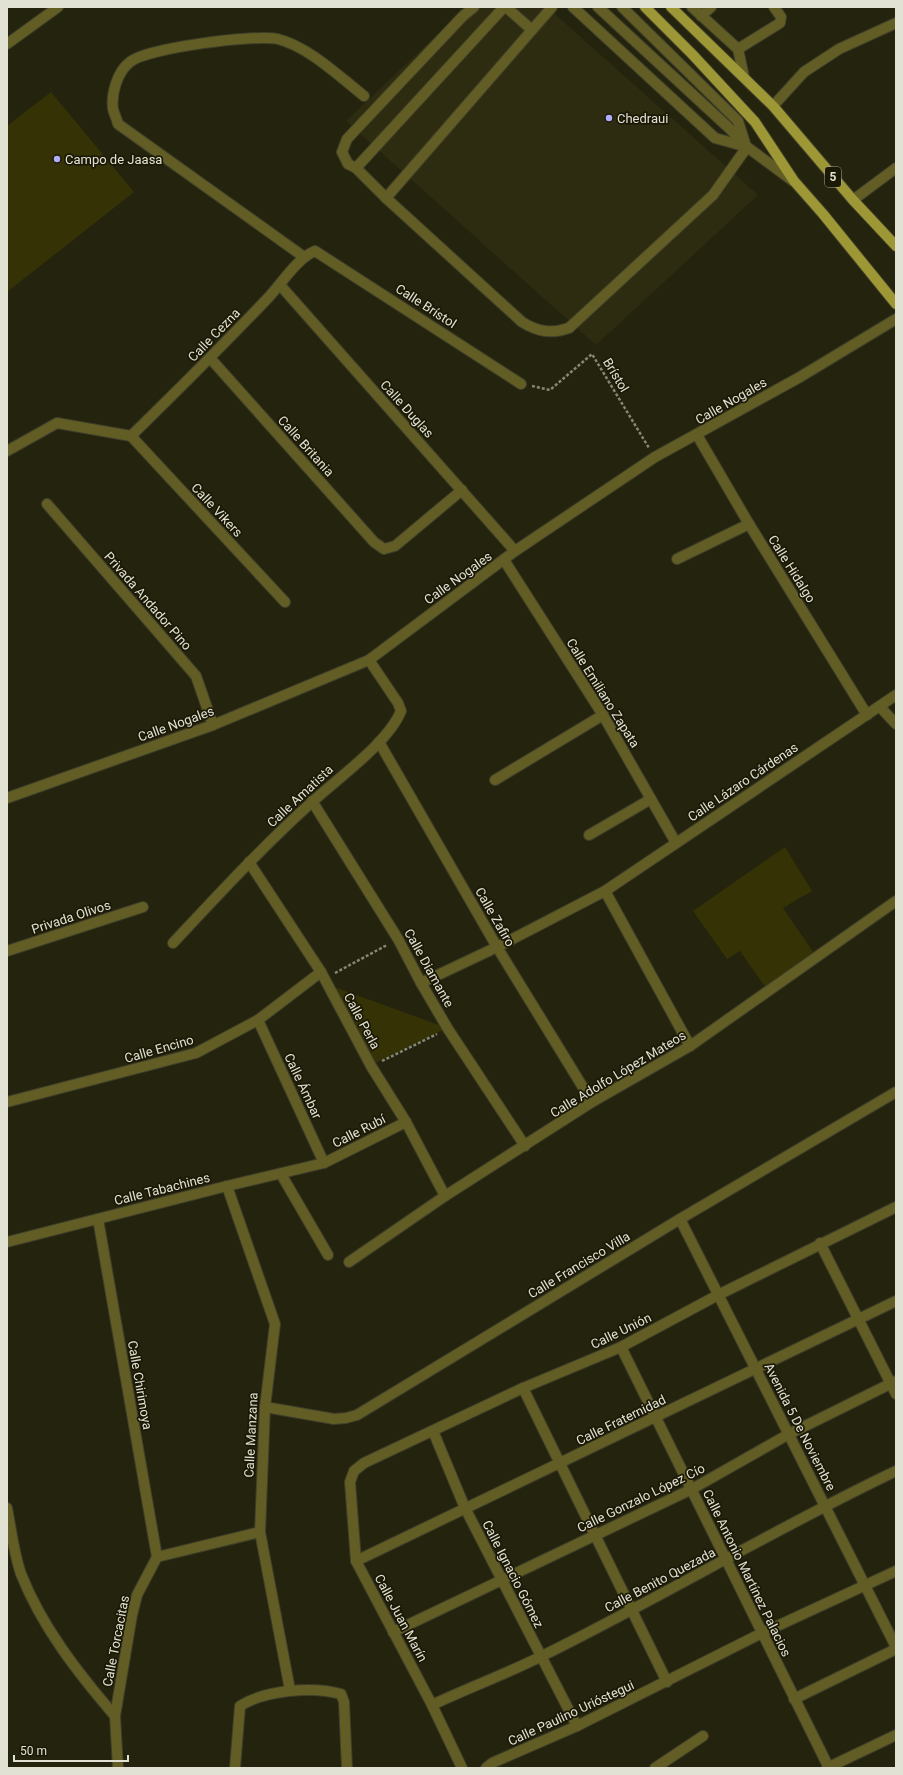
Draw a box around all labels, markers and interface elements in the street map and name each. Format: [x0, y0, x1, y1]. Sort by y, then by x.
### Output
place label: Chedraui [617, 111, 668, 126]
marker: Chedraui [604, 113, 614, 123]
place label: Campo de Jaasa [65, 152, 162, 167]
marker: Campo de Jaasa [52, 154, 62, 164]
road number: 5 [825, 167, 841, 187]
street label: Calle Brístol [393, 281, 459, 331]
street label: Calle Cezna [185, 305, 243, 365]
street label: Brístol [600, 355, 632, 395]
street label: Calle Nogales [693, 374, 770, 427]
street label: Calle Duglas [377, 377, 437, 441]
street label: Calle Britania [275, 413, 337, 479]
street label: Calle Vikers [188, 480, 246, 540]
street label: Calle Hidalgo [765, 533, 819, 605]
street label: Calle Nogales [421, 548, 495, 608]
street label: Privada Andador Pino [101, 549, 195, 653]
street label: Calle Emiliano Zapata [563, 636, 643, 750]
street label: Calle Nogales [136, 703, 216, 745]
street label: Calle Lázaro Cárdenas [685, 739, 801, 824]
street label: Calle Amatista [264, 762, 336, 830]
street label: Calle Zafiro [472, 885, 518, 949]
street label: Privada Olivos [30, 897, 113, 937]
street label: Calle Diamante [401, 926, 457, 1010]
street label: Calle Perla [341, 990, 383, 1052]
street label: Calle Adolfo López Mateos [547, 1027, 689, 1120]
street label: Calle Encino [123, 1032, 195, 1066]
street label: Calle Ámbar [281, 1051, 325, 1122]
street label: Calle Rubí [330, 1111, 389, 1151]
street label: Calle Tabachines [113, 1170, 212, 1208]
street label: Calle Francisco Villa [525, 1229, 633, 1301]
street label: Calle Unión [588, 1310, 654, 1352]
street label: Calle Chirimoya [125, 1339, 155, 1431]
street label: Avenida 5 De Noviembre [761, 1361, 839, 1493]
street label: Calle Manzana [241, 1392, 261, 1478]
street label: Calle Fraternidad [574, 1392, 668, 1448]
street label: Calle Gonzalo López Cío [575, 1461, 707, 1535]
street label: Calle Antonio Martínez Palacios [700, 1487, 794, 1659]
street label: Calle Ignacio Gómez [479, 1518, 547, 1631]
street label: Calle Benito Quezada [602, 1545, 718, 1615]
street label: Calle Juan Marín [372, 1572, 430, 1664]
street label: Calle Torcacitas [100, 1594, 132, 1688]
street label: Calle Paulino Urióstegui [506, 1677, 636, 1749]
scale bar [14, 1737, 128, 1763]
text: 50 m [20, 1744, 47, 1758]

